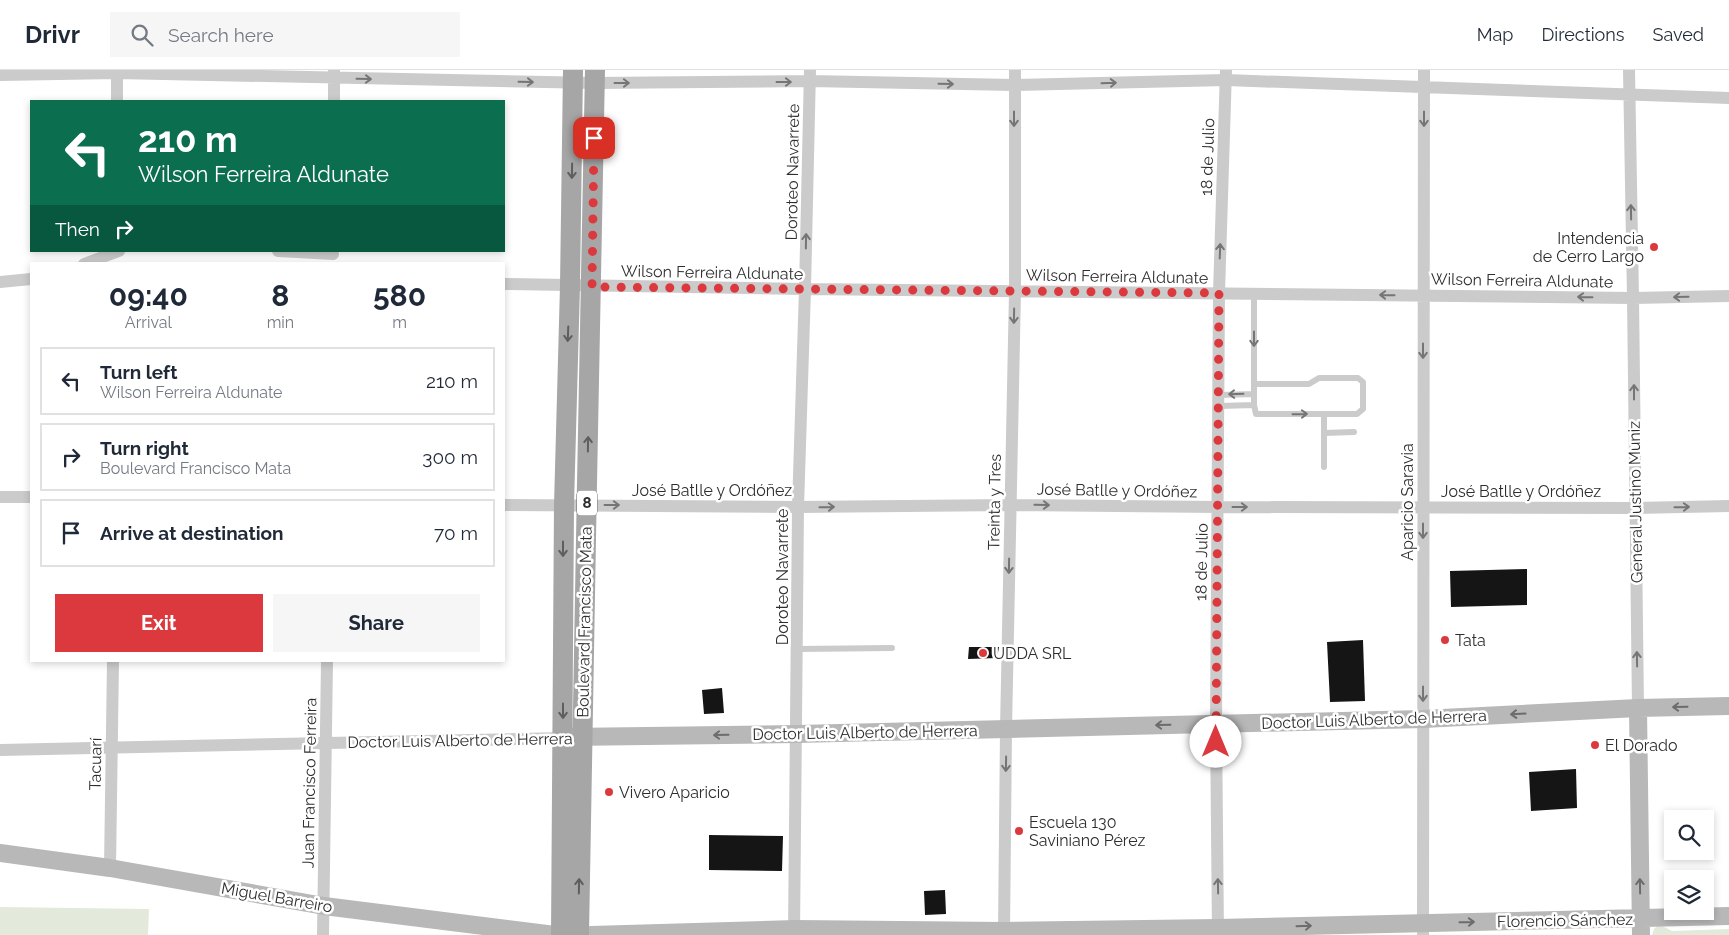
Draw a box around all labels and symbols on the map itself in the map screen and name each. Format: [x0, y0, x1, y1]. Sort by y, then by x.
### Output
one-way arrow [355, 74, 371, 84]
one-way arrow [518, 77, 534, 87]
one-way arrow [776, 77, 792, 87]
one-way arrow [613, 78, 629, 88]
one-way arrow [1100, 78, 1117, 88]
one-way arrow [938, 79, 954, 89]
street label: Doroteo Navarrete [782, 104, 803, 240]
one-way arrow [1009, 110, 1019, 126]
one-way arrow [1419, 110, 1429, 126]
pin [573, 117, 615, 159]
street label: 18 de Julio [1197, 118, 1218, 196]
one-way arrow [567, 163, 576, 179]
one-way arrow [1627, 204, 1636, 220]
place label: Intendencia de Cerro Largo [1533, 229, 1644, 266]
one-way arrow [802, 233, 811, 249]
marker: Intendencia de Cerro Largo [1648, 241, 1660, 253]
one-way arrow [1216, 244, 1225, 260]
street label: Wilson Ferreira Aldunate [621, 261, 803, 284]
street label: Wilson Ferreira Aldunate [1026, 265, 1208, 288]
street label: Wilson Ferreira Aldunate [1431, 269, 1613, 292]
one-way arrow [1379, 290, 1396, 300]
one-way arrow [1577, 292, 1593, 302]
one-way arrow [1673, 292, 1690, 302]
one-way arrow [1010, 308, 1019, 324]
one-way arrow [564, 325, 573, 341]
one-way arrow [1249, 330, 1259, 346]
one-way arrow [1418, 342, 1428, 359]
one-way arrow [1629, 384, 1639, 400]
one-way arrow [1228, 390, 1244, 399]
one-way arrow [1292, 409, 1308, 419]
street label: General Justino Muniz [1625, 421, 1646, 583]
one-way arrow [584, 436, 593, 452]
street label: Aparicio Saravia [1398, 443, 1417, 561]
street label: Treinta y Tres [984, 453, 1005, 550]
street label: José Batlle y Ordóñez [1037, 480, 1197, 501]
street label: José Batlle y Ordóñez [632, 481, 792, 500]
street label: José Batlle y Ordóñez [1441, 482, 1601, 501]
road number: 8 [577, 490, 597, 516]
one-way arrow [1034, 500, 1050, 510]
one-way arrow [604, 501, 620, 510]
one-way arrow [819, 502, 835, 512]
one-way arrow [1232, 502, 1248, 512]
one-way arrow [1674, 502, 1690, 512]
street label: Doroteo Navarrete [773, 509, 792, 645]
one-way arrow [1418, 522, 1428, 539]
street label: 18 de Julio [1191, 523, 1212, 601]
street label: Boulevard Francisco Mata [573, 526, 596, 718]
one-way arrow [558, 540, 568, 556]
one-way arrow [1005, 558, 1014, 574]
place label: Tata [1455, 631, 1486, 650]
marker: Tata [1439, 634, 1451, 646]
place label: UDDA SRL [993, 644, 1072, 663]
marker: UDDA SRL [977, 647, 989, 659]
one-way arrow [1632, 651, 1642, 668]
one-way arrow [1418, 685, 1428, 701]
street label: Juan Francisco Ferreira [299, 698, 320, 868]
one-way arrow [558, 702, 568, 719]
one-way arrow [1673, 702, 1689, 712]
street label: Doctor Luis Alberto de Herrera [1261, 706, 1487, 733]
one-way arrow [1510, 709, 1526, 718]
position arrow [1189, 715, 1241, 767]
one-way arrow [1155, 720, 1171, 729]
street label: Doctor Luis Alberto de Herrera [752, 721, 978, 744]
street label: Doctor Luis Alberto de Herrera [347, 729, 573, 752]
one-way arrow [713, 730, 729, 740]
place label: El Dorado [1605, 736, 1677, 755]
street label: Tacuarí [86, 737, 105, 791]
marker: El Dorado [1589, 739, 1601, 751]
one-way arrow [1001, 755, 1011, 771]
place label: Vivero Aparicio [619, 783, 730, 802]
marker: Vivero Aparicio [603, 786, 615, 798]
place label: Escuela 130 Saviniano Pérez [1029, 813, 1145, 850]
marker: Escuela 130 Saviniano Pérez [1013, 825, 1025, 837]
street label: Miguel Barreiro [220, 878, 334, 917]
one-way arrow [575, 879, 584, 895]
one-way arrow [1213, 879, 1223, 895]
one-way arrow [1636, 879, 1645, 895]
street label: Florencio Sánchez [1497, 910, 1633, 931]
one-way arrow [1459, 917, 1475, 926]
one-way arrow [1296, 921, 1312, 931]

